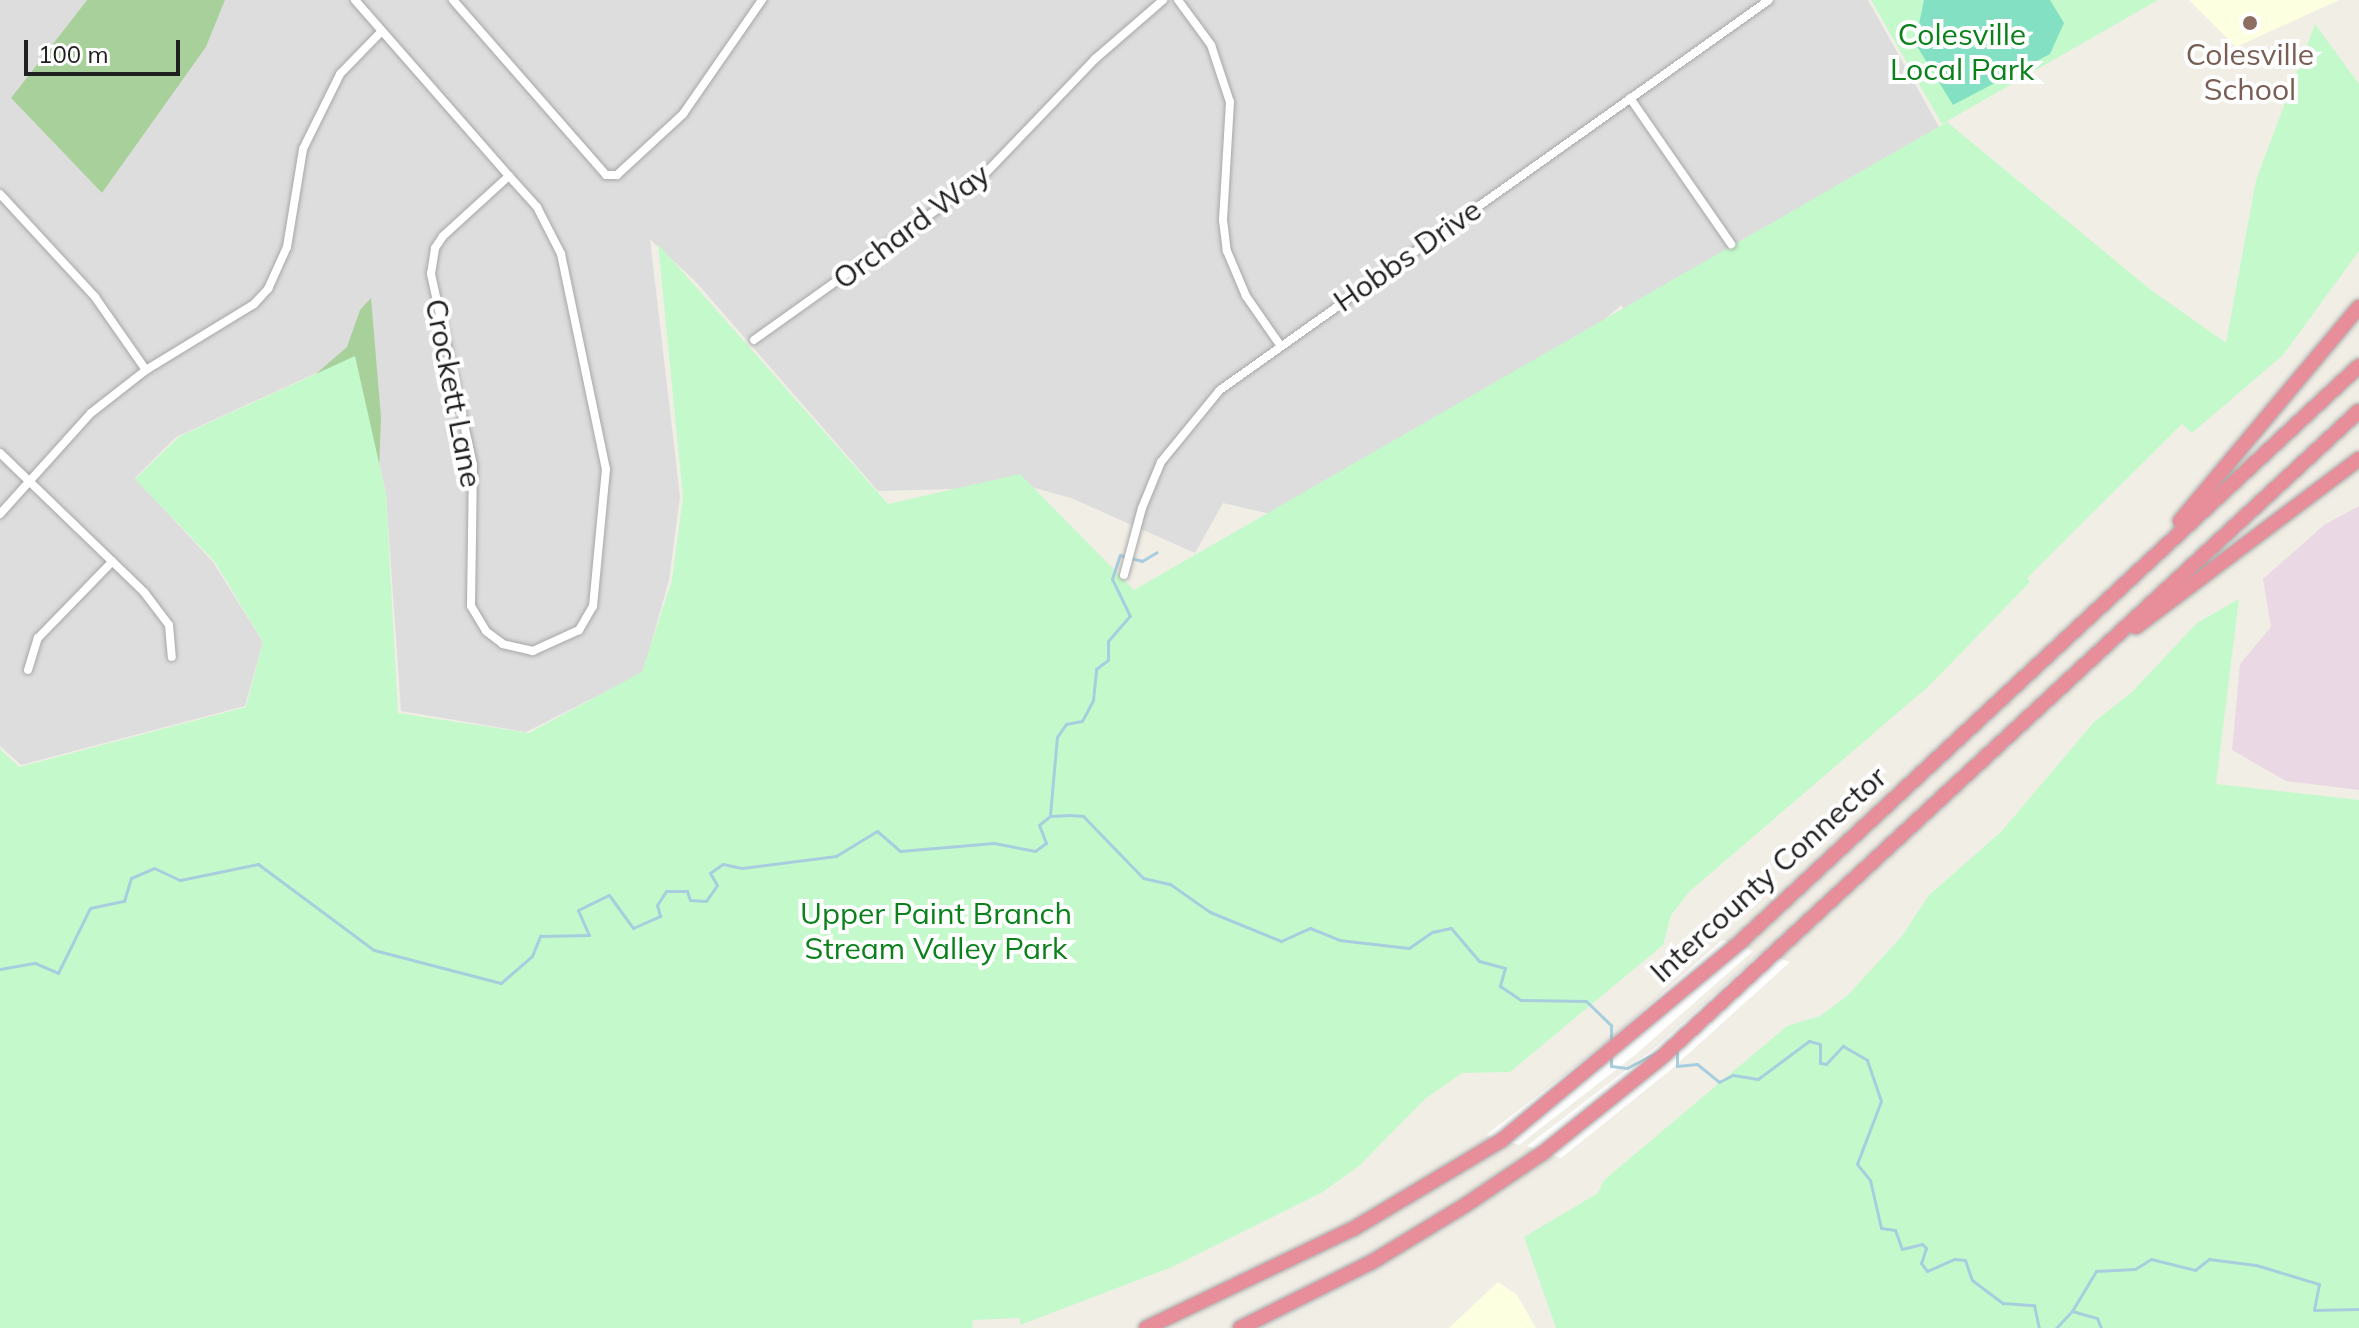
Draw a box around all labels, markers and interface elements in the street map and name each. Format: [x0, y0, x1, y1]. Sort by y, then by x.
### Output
marker: Colesville School [2241, 14, 2259, 32]
park label: Colesville Local Park [1890, 16, 2034, 86]
scale bar [28, 24, 184, 74]
place label: Colesville School [2186, 36, 2314, 106]
text: 100 m [38, 39, 109, 69]
street label: Orchard Way [826, 156, 996, 296]
street label: Hobbs Drive [1327, 191, 1487, 319]
street label: Crockett Lane [418, 296, 490, 490]
street label: Intercounty Connector [1643, 759, 1893, 989]
park label: Upper Paint Branch Stream Valley Park [800, 895, 1072, 966]

